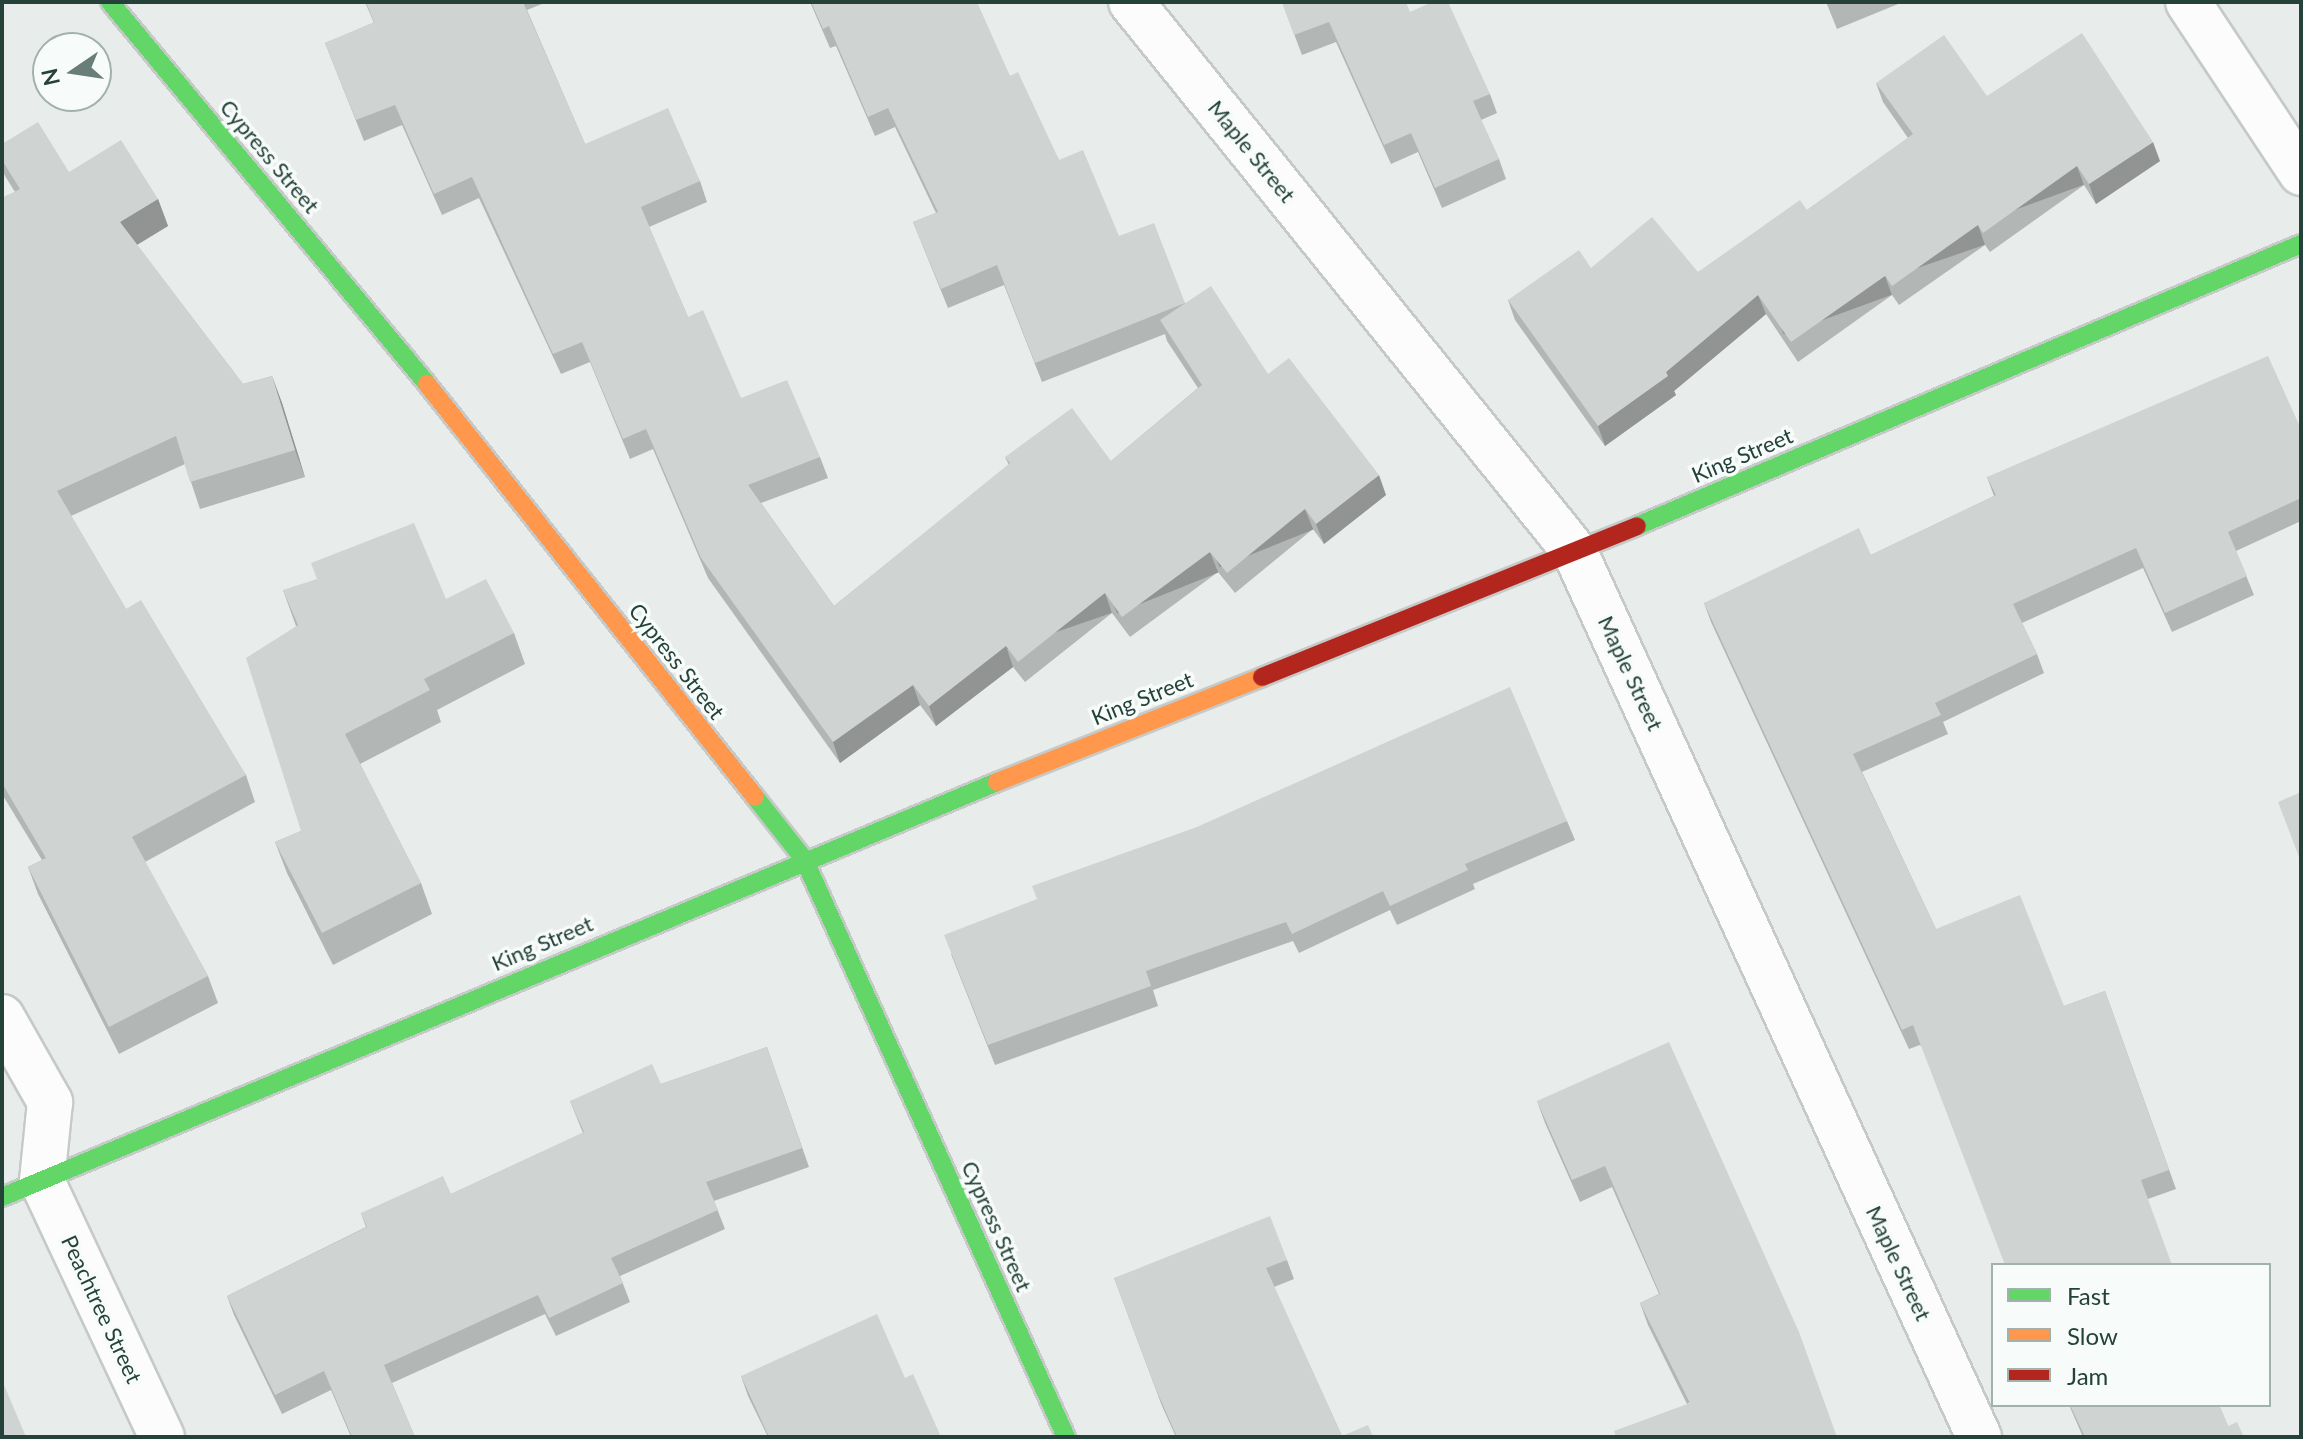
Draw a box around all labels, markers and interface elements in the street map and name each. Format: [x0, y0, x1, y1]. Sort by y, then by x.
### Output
north arrow [32, 32, 112, 112]
text: N [35, 66, 65, 88]
street label: Cypress Street [215, 94, 325, 218]
street label: Maple Street [1203, 95, 1301, 207]
street label: King Street [1688, 422, 1796, 488]
street label: Cypress Street [624, 598, 730, 724]
street label: Maple Street [1593, 611, 1669, 735]
street label: King Street [1087, 666, 1197, 730]
street label: King Street [488, 910, 596, 976]
street label: Cypress Street [957, 1157, 1037, 1295]
street label: Maple Street [1861, 1201, 1937, 1325]
street label: Peachtree Street [56, 1231, 148, 1387]
legend [1991, 1263, 2271, 1407]
text: Fast [2067, 1281, 2110, 1310]
text: Slow [2067, 1321, 2118, 1350]
text: Jam [2067, 1361, 2108, 1390]

